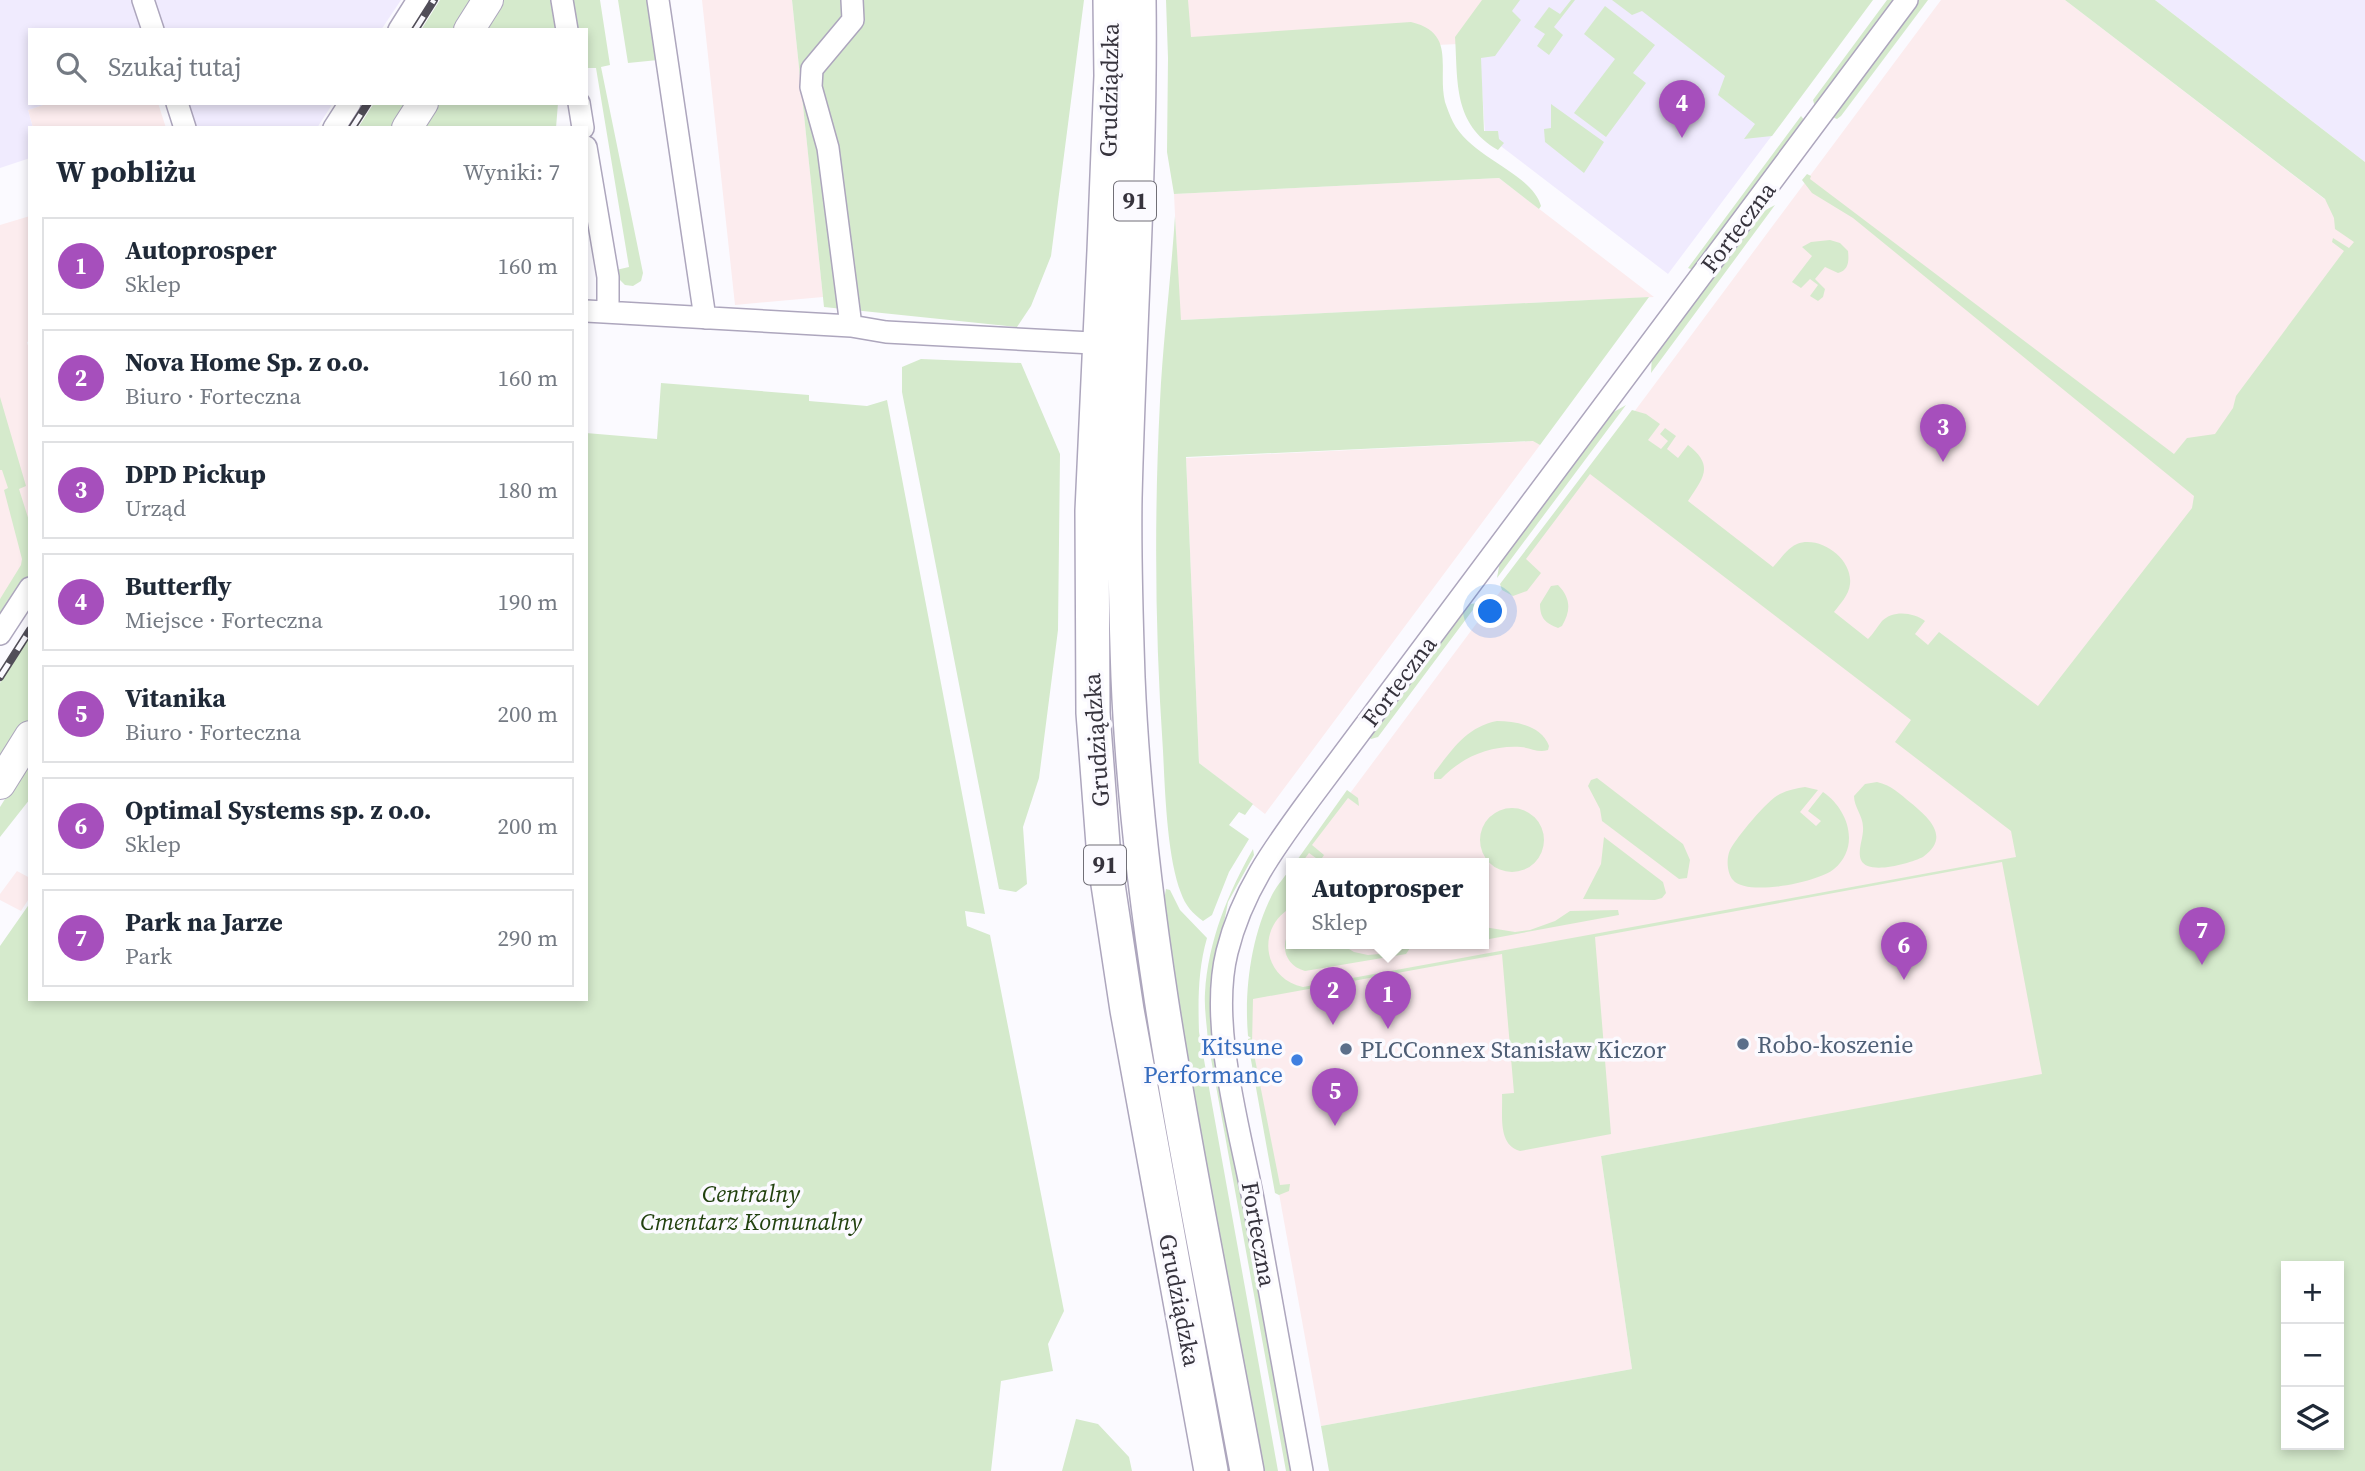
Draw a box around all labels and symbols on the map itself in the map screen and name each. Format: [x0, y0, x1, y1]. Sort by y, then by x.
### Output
street label: Grudziądzka [1091, 22, 1127, 157]
pin: 4 [1659, 80, 1705, 138]
street label: Forteczna [1693, 174, 1784, 279]
road number: 91 [1114, 182, 1156, 220]
pin: 3 [1920, 404, 1966, 462]
your location [1473, 594, 1507, 628]
street label: Forteczna [1354, 628, 1445, 733]
street label: Grudziądzka [1075, 671, 1117, 808]
road number: 91 [1084, 846, 1126, 884]
pin: 7 [2179, 907, 2225, 965]
pin: 6 [1881, 922, 1927, 980]
pin: 2 [1310, 967, 1356, 1025]
pin: 1 [1365, 971, 1411, 1029]
place label: Robo-koszenie [1757, 1028, 1913, 1061]
place label: Kitsune Performance [1143, 1030, 1283, 1091]
place label: PLCConnex Stanisław Kiczor [1360, 1033, 1666, 1066]
marker: Robo-koszenie [1735, 1036, 1751, 1052]
marker: PLCConnex Stanisław Kiczor [1338, 1041, 1354, 1057]
marker: Kitsune Performance [1289, 1052, 1305, 1068]
pin: 5 [1312, 1068, 1358, 1126]
park label: Centralny Cmentarz Komunalny [640, 1177, 862, 1238]
street label: Forteczna [1234, 1179, 1285, 1290]
street label: Grudziądzka [1151, 1231, 1209, 1370]

